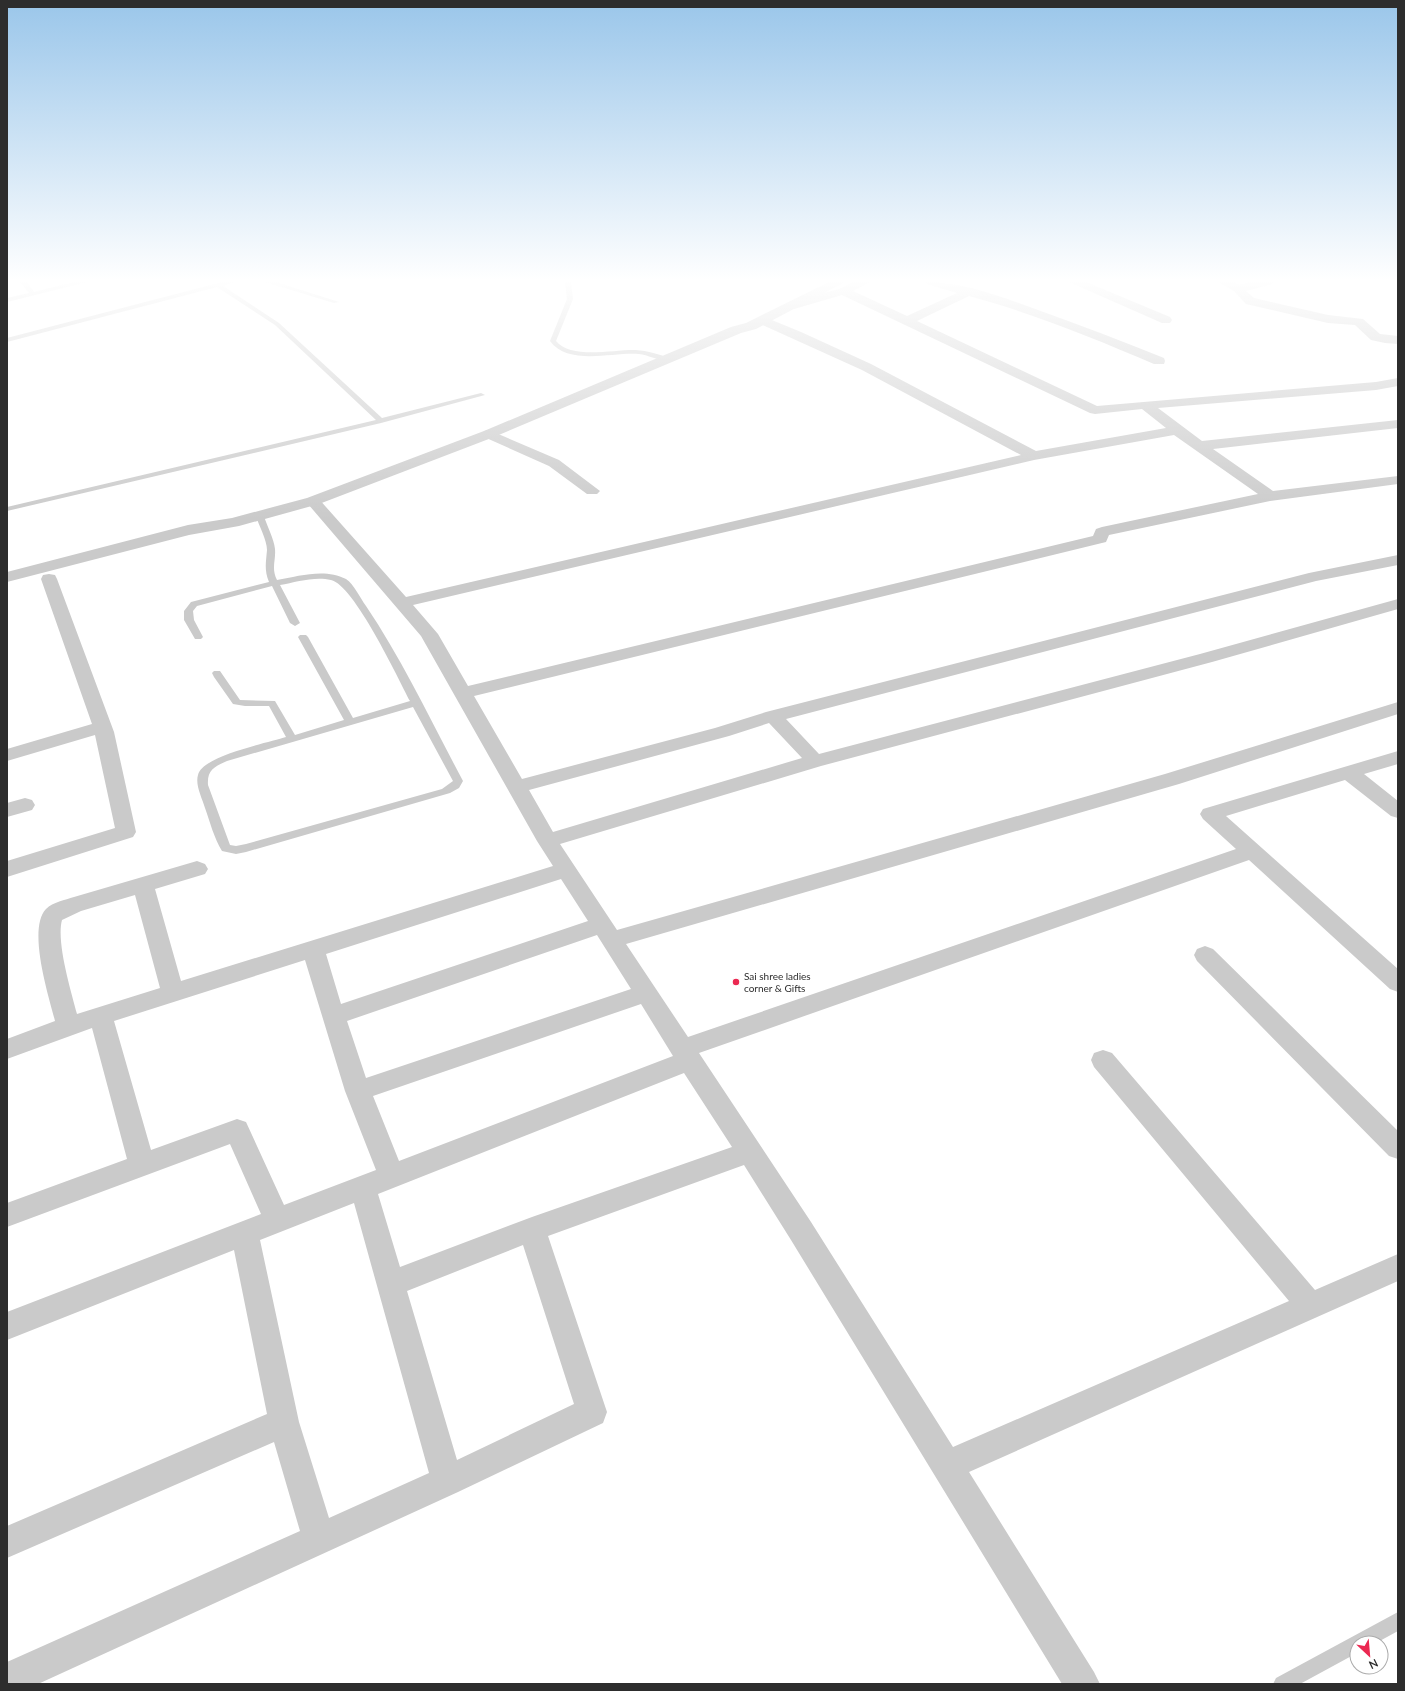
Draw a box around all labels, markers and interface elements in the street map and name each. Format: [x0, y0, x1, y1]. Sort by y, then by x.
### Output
place label: Sai shree ladies corner & Gifts [744, 970, 811, 994]
marker: Sai shree ladies corner & Gifts [731, 977, 741, 987]
north arrow [1349, 1635, 1389, 1675]
text: N [1367, 1657, 1380, 1672]

